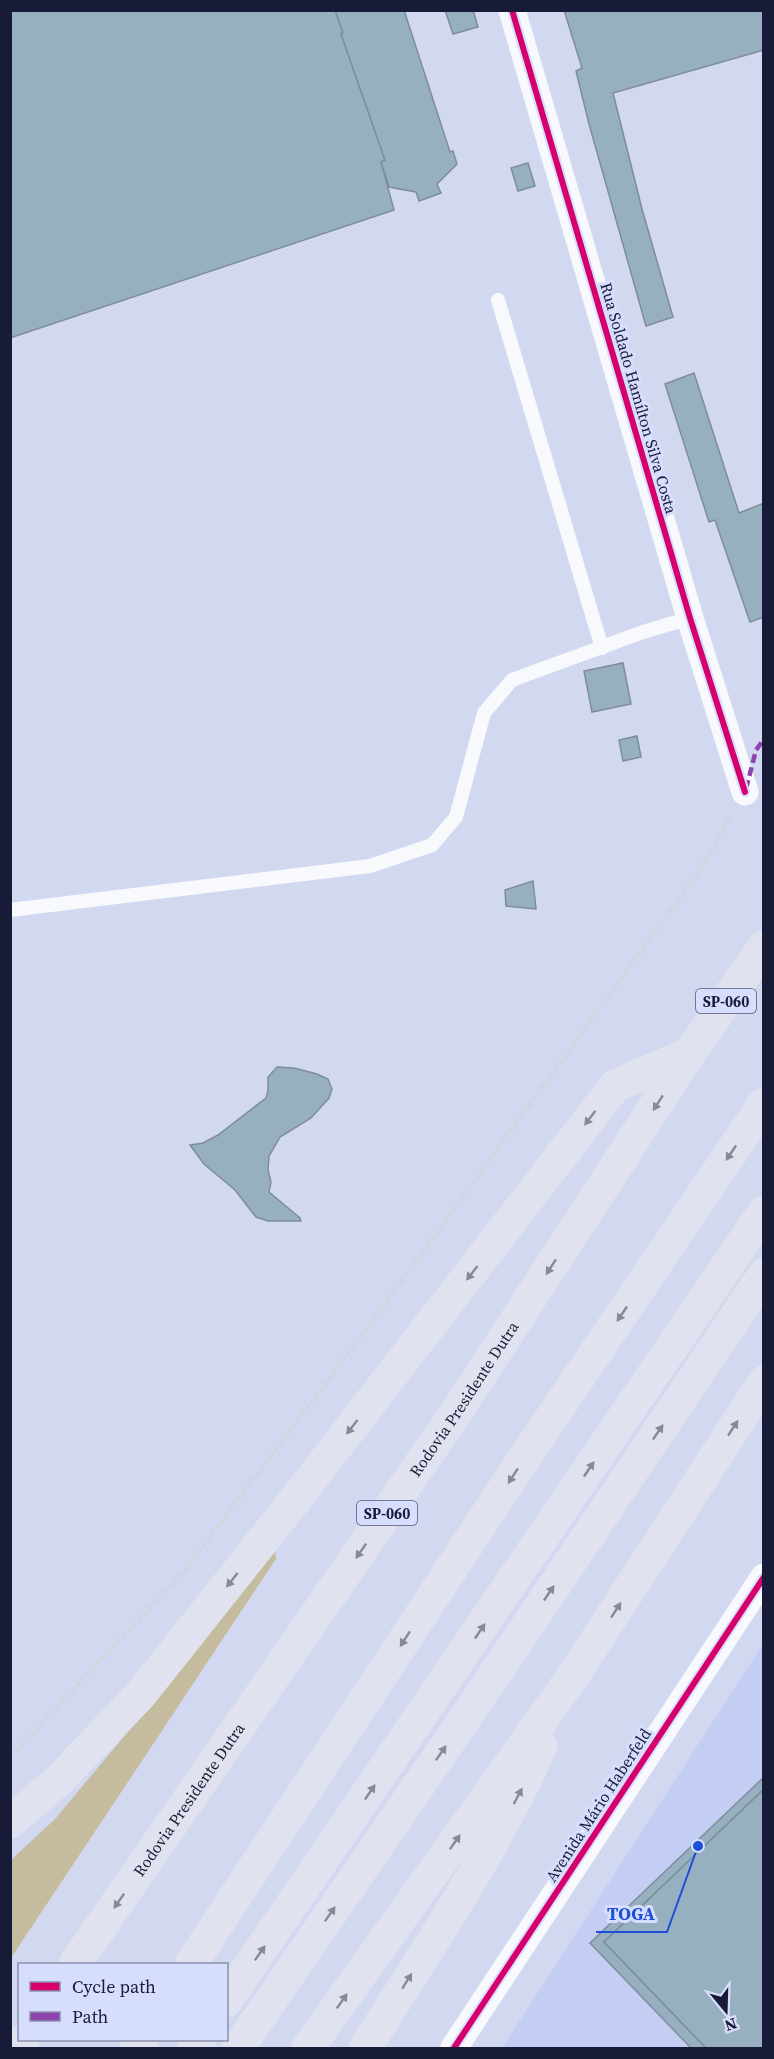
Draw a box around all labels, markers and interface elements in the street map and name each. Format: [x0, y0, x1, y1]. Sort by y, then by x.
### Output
street label: Rua Soldado Hamílton Silva Costa [595, 280, 683, 517]
road number: SP-060 [696, 989, 756, 1013]
one-way arrow [652, 1095, 663, 1111]
one-way arrow [584, 1110, 597, 1126]
one-way arrow [726, 1145, 737, 1161]
one-way arrow [546, 1259, 557, 1275]
one-way arrow [465, 1265, 478, 1281]
one-way arrow [616, 1306, 627, 1323]
street label: Rodovia Presidente Dutra [404, 1316, 524, 1481]
one-way arrow [346, 1418, 358, 1434]
one-way arrow [728, 1420, 739, 1436]
one-way arrow [652, 1424, 664, 1440]
one-way arrow [583, 1462, 595, 1478]
one-way arrow [507, 1468, 518, 1484]
road number: SP-060 [357, 1501, 417, 1525]
one-way arrow [355, 1542, 367, 1558]
one-way arrow [225, 1572, 238, 1588]
one-way arrow [543, 1586, 555, 1602]
one-way arrow [610, 1602, 622, 1618]
one-way arrow [474, 1623, 485, 1639]
one-way arrow [400, 1631, 411, 1647]
street label: Rodovia Presidente Dutra [128, 1718, 250, 1881]
street label: Avenida Mário Haberfeld [540, 1724, 656, 1886]
one-way arrow [435, 1746, 447, 1762]
one-way arrow [364, 1785, 376, 1801]
one-way arrow [513, 1787, 523, 1804]
one-way arrow [449, 1834, 461, 1850]
one-way arrow [113, 1893, 125, 1909]
callout: TOGA [596, 1896, 667, 1932]
text: TOGA [607, 1901, 655, 1926]
one-way arrow [324, 1906, 336, 1922]
one-way arrow [254, 1945, 265, 1961]
legend [18, 1963, 228, 2041]
one-way arrow [402, 1973, 413, 1989]
text: Cycle path [72, 1974, 156, 1999]
north arrow [696, 1981, 756, 2041]
one-way arrow [336, 1993, 348, 2009]
text: Path [72, 2004, 109, 2029]
text: N [721, 2013, 740, 2038]

